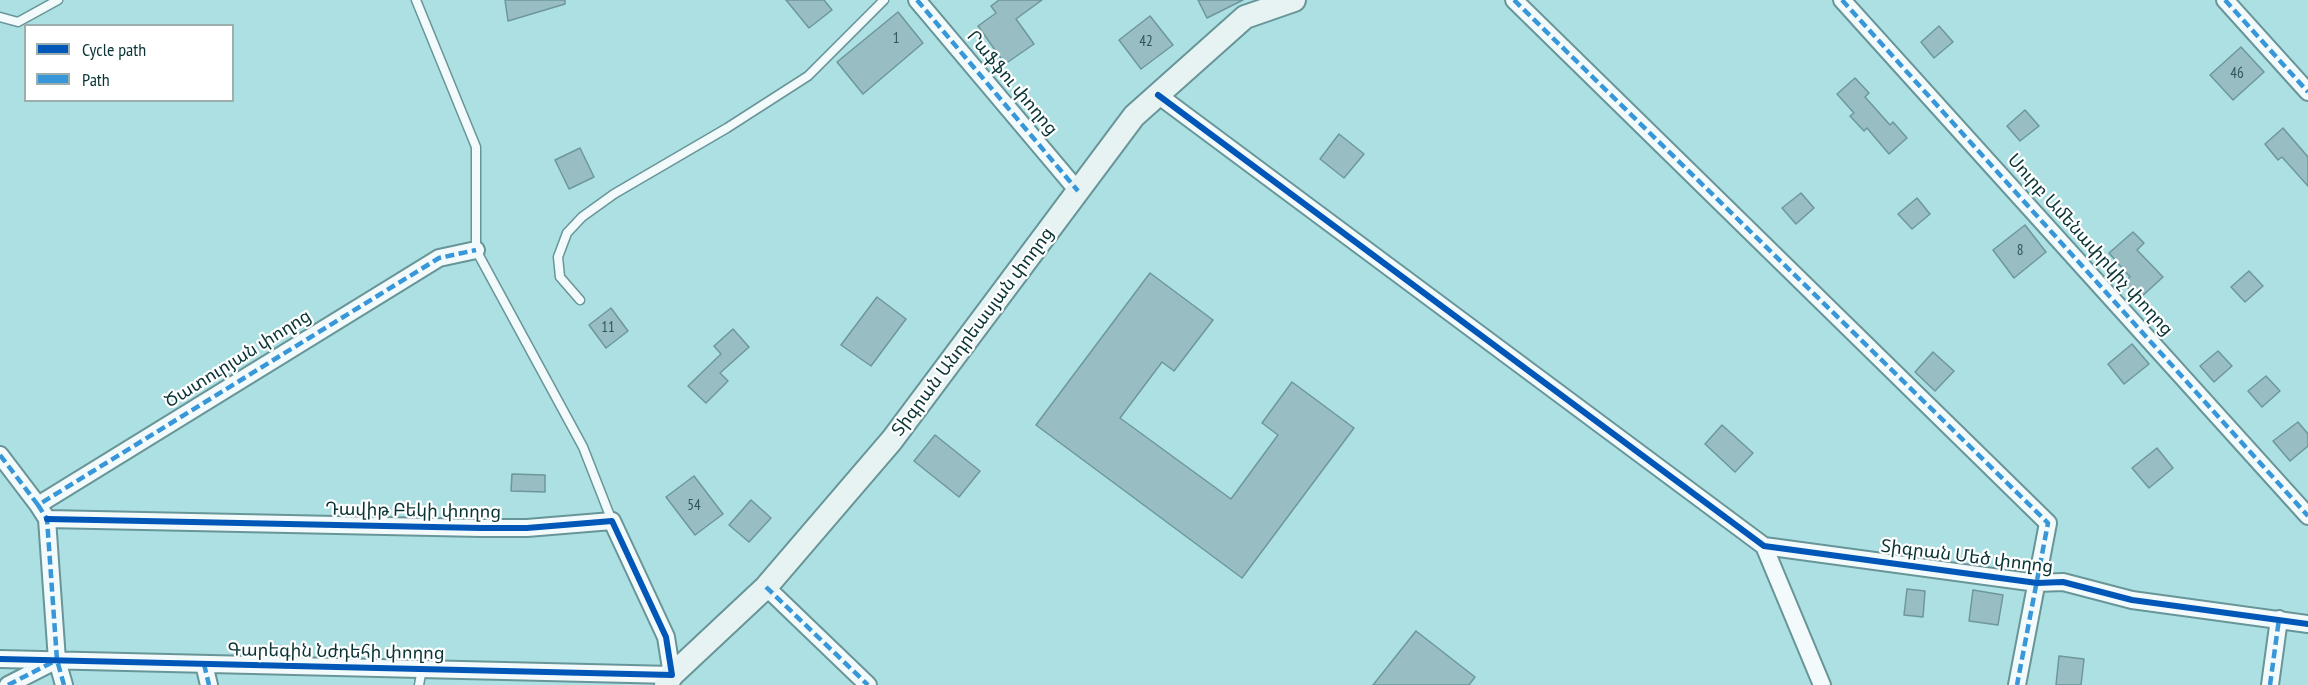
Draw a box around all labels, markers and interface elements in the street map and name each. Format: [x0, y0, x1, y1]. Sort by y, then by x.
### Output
legend [24, 24, 234, 102]
street label: Րաֆֆու փողոց [962, 26, 1062, 140]
house number: 1 [893, 30, 899, 48]
house number: 42 [1139, 33, 1153, 51]
text: Cycle path [82, 38, 146, 61]
house number: 46 [2230, 65, 2244, 83]
text: Path [82, 68, 110, 91]
street label: Սուրբ Ամենափրկիչ փողոց [2003, 150, 2177, 340]
street label: Տիգրան Անդրեասյան փողոց [887, 223, 1059, 441]
house number: 8 [2017, 242, 2023, 260]
street label: Ծատուրյան փողոց [161, 305, 315, 413]
house number: 11 [601, 319, 615, 337]
house number: 54 [687, 497, 701, 515]
street label: Դավիթ Բեկի փողոց [325, 499, 501, 523]
street label: Տիգրան Մեծ փողոց [1880, 536, 2054, 578]
street label: Գարեգին Նժդեհի փողոց [227, 639, 445, 665]

